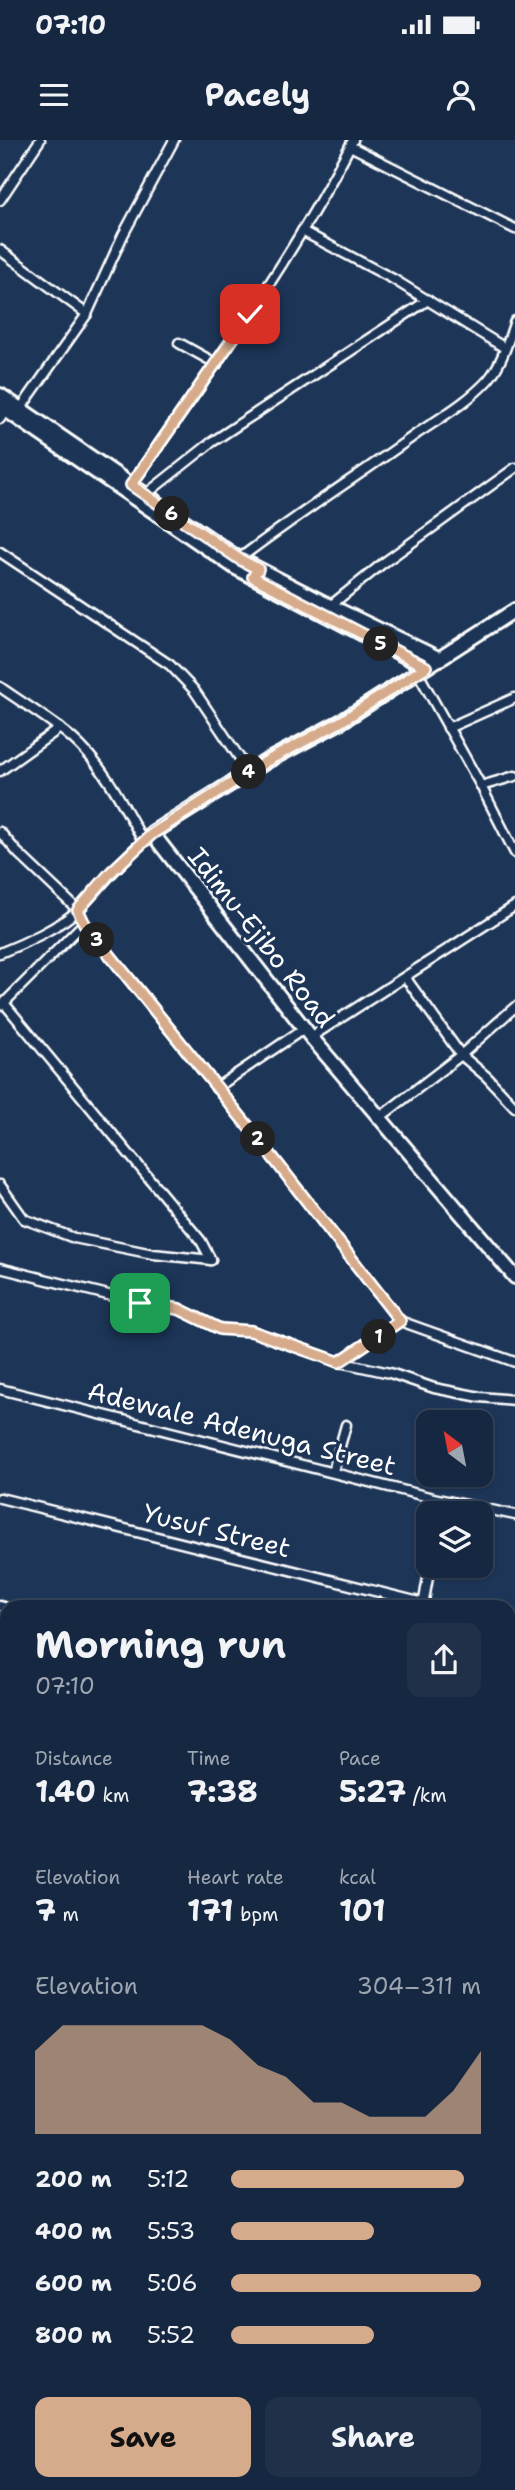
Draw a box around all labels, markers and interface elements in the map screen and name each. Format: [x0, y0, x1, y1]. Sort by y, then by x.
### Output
text: 07:10 [35, 7, 106, 42]
text: Pacely [205, 73, 310, 116]
icon: menu [35, 76, 73, 114]
icon: person [442, 76, 480, 114]
pin [220, 284, 280, 344]
icon: check [231, 295, 269, 333]
pin: 6 [154, 496, 190, 532]
text: 6 [165, 501, 178, 526]
pin: 5 [364, 626, 398, 662]
text: 5 [375, 631, 386, 656]
pin: 4 [232, 754, 266, 790]
text: 4 [242, 759, 255, 784]
street label: Idimu-Ejibo Road [181, 840, 343, 1034]
pin: 3 [80, 922, 114, 958]
text: 3 [90, 927, 103, 952]
pin: 2 [240, 1122, 276, 1156]
text: 2 [251, 1126, 264, 1151]
pin [110, 1273, 170, 1333]
icon: arrive [121, 1284, 159, 1322]
pin: 1 [362, 1320, 396, 1354]
text: 1 [374, 1324, 383, 1349]
street label: Adewale Adenuga Street [84, 1373, 400, 1483]
north arrow [416, 1410, 494, 1488]
map controls [416, 1410, 493, 1578]
street label: Yusuf Street [140, 1495, 294, 1565]
button: layers [416, 1501, 493, 1578]
text: Morning run [35, 1619, 286, 1670]
button: share [407, 1623, 481, 1697]
text: 07:10 [35, 1671, 95, 1701]
text: Distance [35, 1746, 113, 1771]
text: Time [187, 1746, 231, 1771]
text: Pace [339, 1746, 381, 1771]
text: 1.40 [35, 1771, 96, 1812]
text: 7:38 [187, 1771, 258, 1812]
text: 5:27 [339, 1771, 406, 1812]
text: km [96, 1783, 129, 1808]
text: /km [406, 1783, 447, 1808]
text: Elevation [35, 1865, 120, 1890]
text: Heart rate [187, 1865, 284, 1890]
text: kcal [339, 1865, 376, 1890]
text: 7 [35, 1890, 56, 1931]
text: 171 [187, 1890, 234, 1931]
text: 101 [339, 1890, 386, 1931]
text: m [56, 1902, 79, 1927]
text: bpm [234, 1902, 278, 1927]
text: Elevation [35, 1971, 138, 2001]
text: 304–311 m [357, 1971, 481, 2001]
text: 200 m [35, 2164, 112, 2194]
text: 5:12 [147, 2164, 189, 2194]
text: 400 m [35, 2216, 112, 2246]
text: 5:53 [147, 2216, 195, 2246]
text: 600 m [35, 2268, 112, 2298]
text: 5:06 [147, 2268, 198, 2298]
text: 800 m [35, 2320, 112, 2350]
text: 5:52 [147, 2320, 195, 2350]
button: Save [35, 2397, 251, 2477]
button: Share [265, 2397, 481, 2477]

